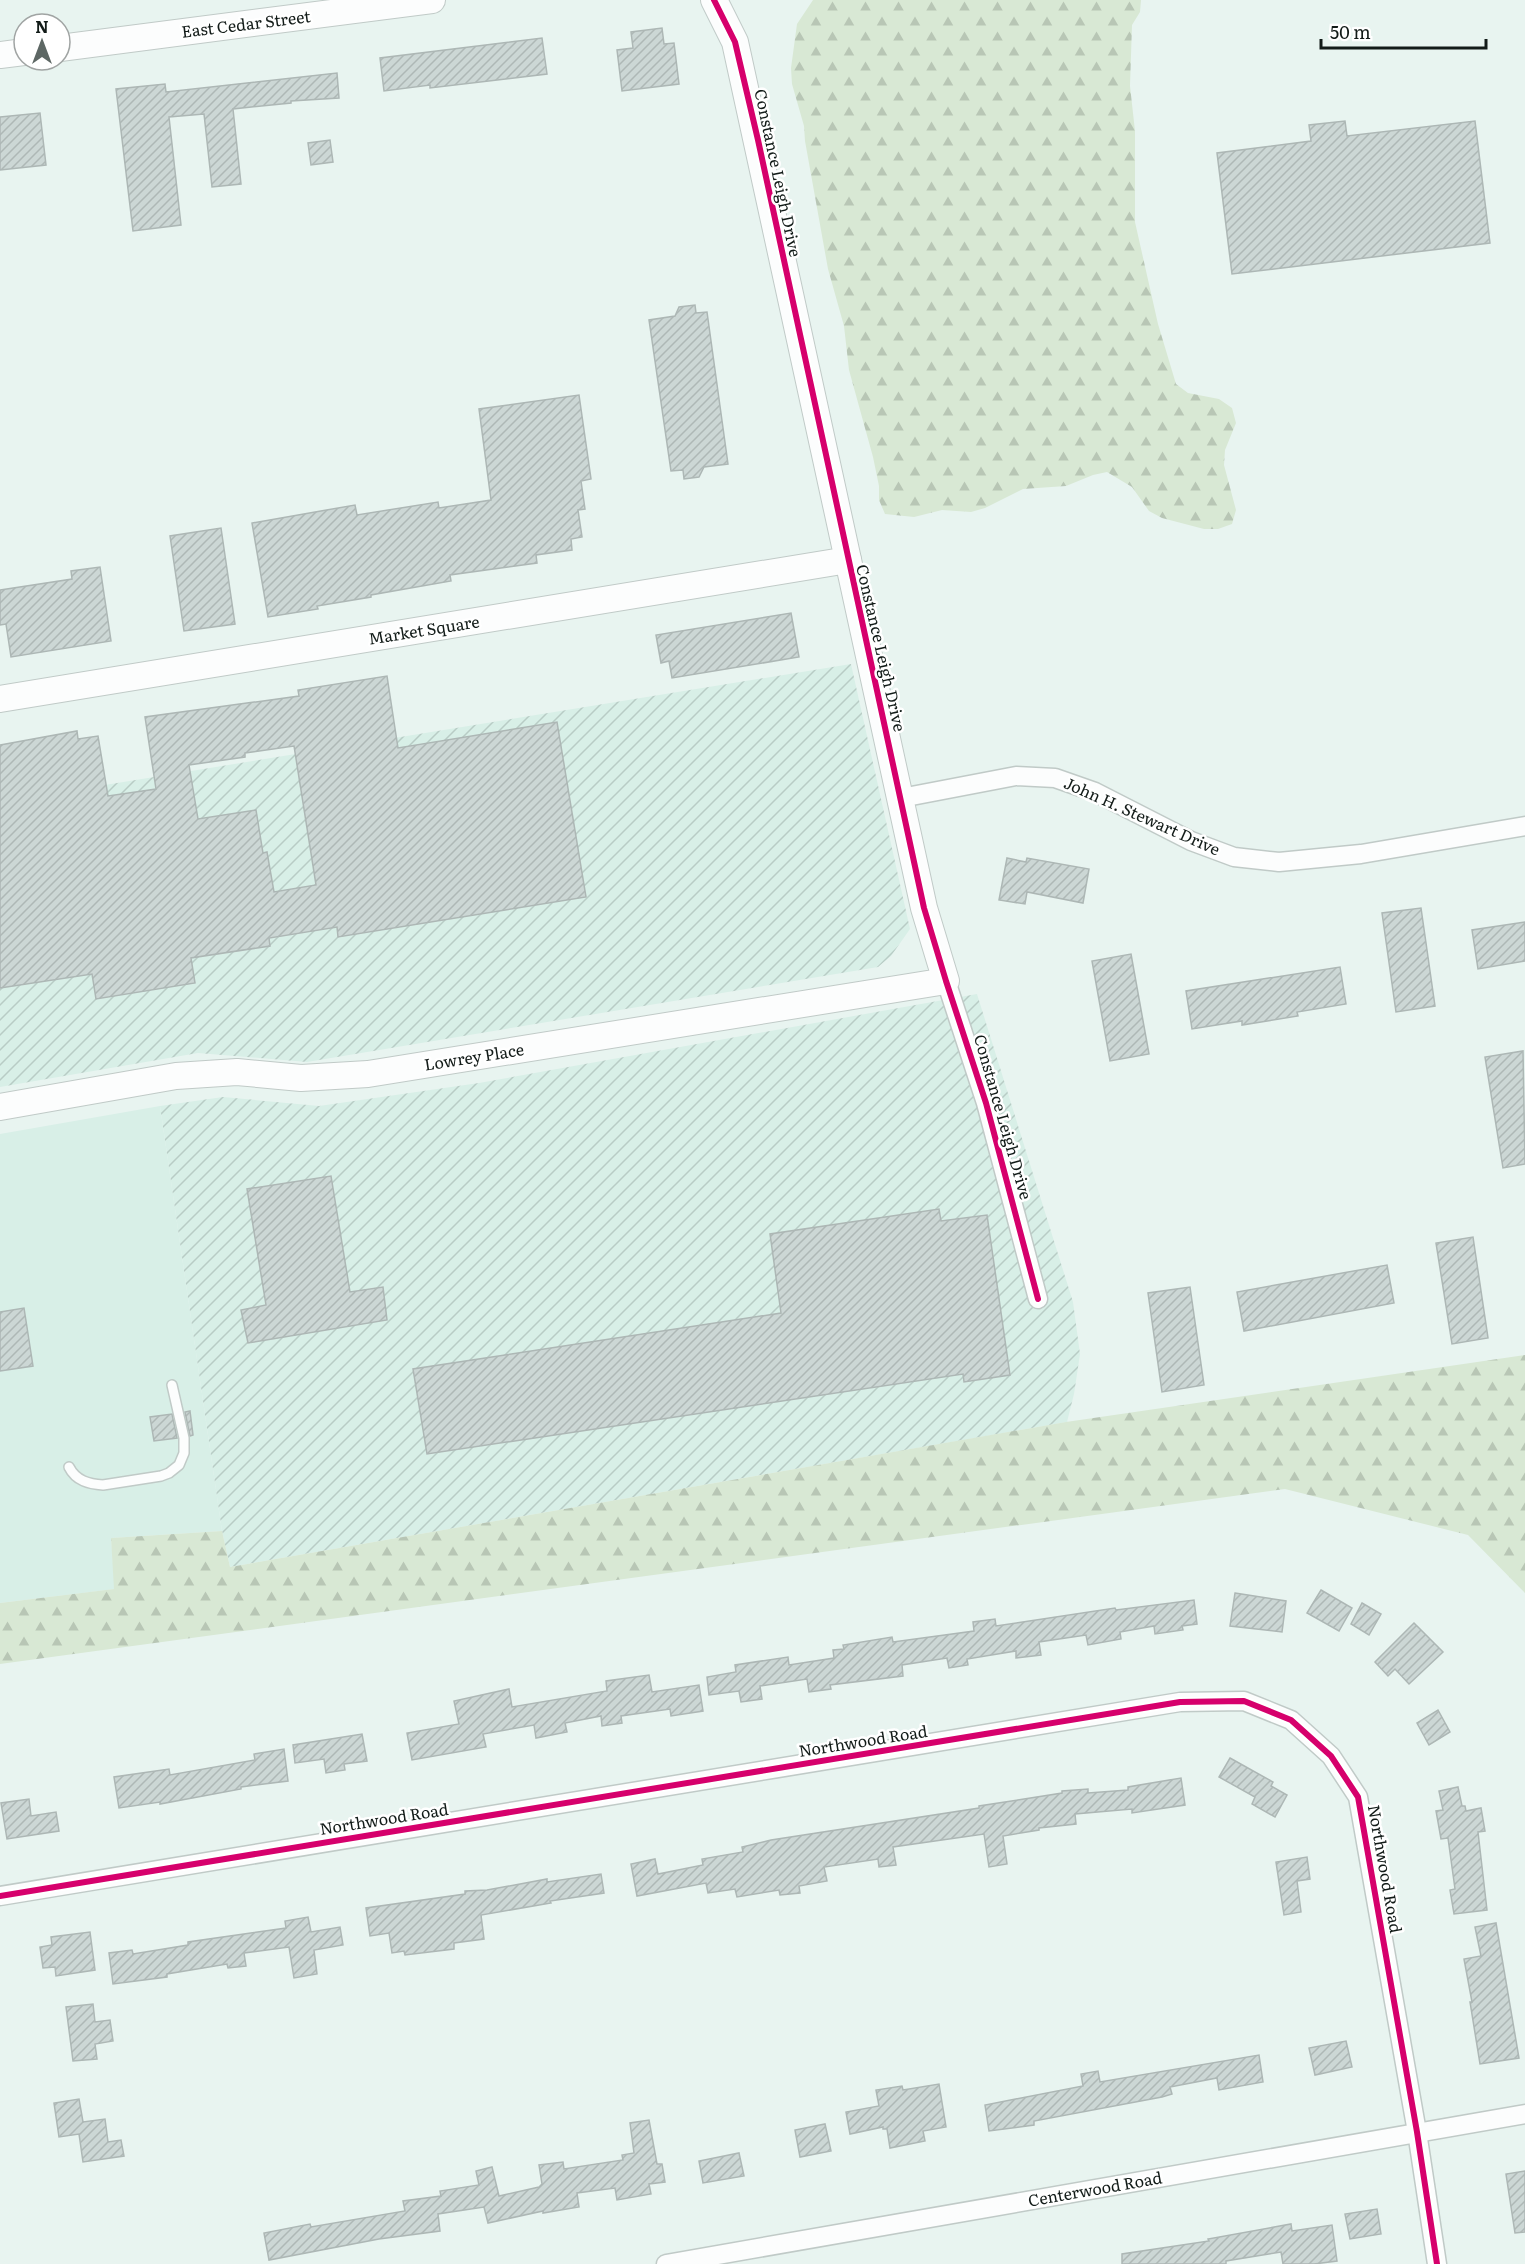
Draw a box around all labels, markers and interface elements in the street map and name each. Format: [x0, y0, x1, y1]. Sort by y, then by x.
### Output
street label: East Cedar Street [180, 3, 312, 43]
north arrow [12, 12, 72, 72]
scale bar [1321, 12, 1486, 50]
text: N [35, 14, 49, 38]
text: 50 m [1330, 18, 1371, 45]
street label: Constance Leigh Drive [749, 87, 808, 259]
street label: Constance Leigh Drive [851, 562, 913, 734]
street label: Market Square [367, 608, 481, 650]
street label: John H. Stewart Drive [1060, 770, 1224, 860]
street label: Constance Leigh Drive [969, 1031, 1039, 1202]
street label: Lowrey Place [422, 1036, 525, 1076]
street label: Northwood Road [797, 1718, 929, 1762]
street label: Northwood Road [318, 1796, 450, 1840]
street label: Northwood Road [1363, 1803, 1409, 1935]
street label: Centerwood Road [1026, 2164, 1164, 2212]

